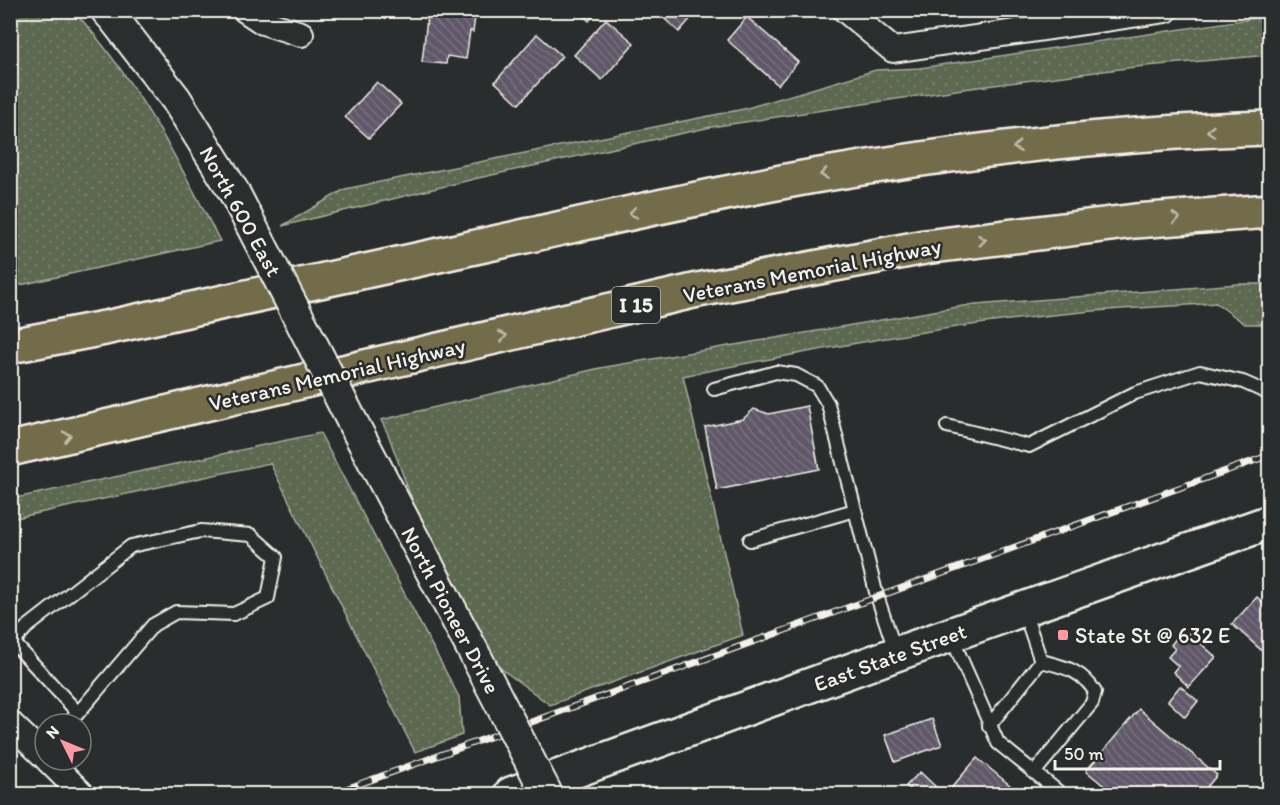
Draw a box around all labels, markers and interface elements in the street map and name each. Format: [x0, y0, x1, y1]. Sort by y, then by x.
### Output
one-way arrow [1207, 124, 1216, 137]
one-way arrow [1012, 140, 1021, 153]
street label: North 600 East [194, 141, 288, 281]
one-way arrow [819, 168, 828, 180]
one-way arrow [628, 206, 638, 219]
one-way arrow [1172, 212, 1181, 225]
street label: Veterans Memorial Highway [681, 232, 944, 309]
one-way arrow [978, 234, 987, 247]
road number: I 15 [612, 287, 660, 323]
one-way arrow [498, 330, 508, 343]
street label: Veterans Memorial Highway [206, 332, 469, 417]
one-way arrow [62, 431, 72, 444]
street label: North Pioneer Drive [395, 522, 506, 698]
street label: East State Street [810, 617, 970, 698]
place label: State St @ 632 E [1075, 622, 1230, 649]
marker: State St @ 632 E [1056, 628, 1070, 642]
north arrow [33, 712, 93, 772]
text: N [42, 722, 63, 743]
scale bar [1055, 733, 1220, 771]
text: 50 m [1064, 743, 1104, 765]

